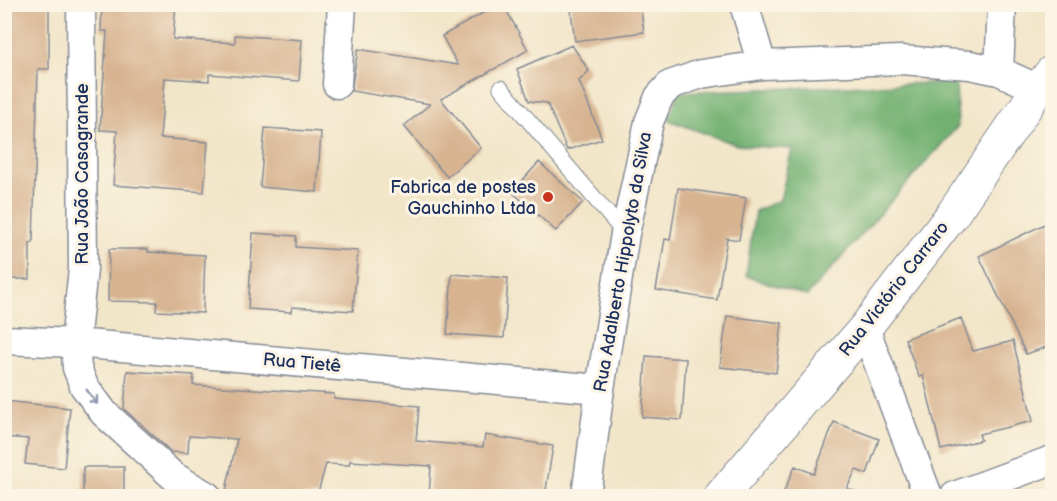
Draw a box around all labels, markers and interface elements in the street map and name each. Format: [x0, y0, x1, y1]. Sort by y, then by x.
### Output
street label: Rua João Casagrande [72, 83, 93, 265]
street label: Rua Adalberto Hippolyto da Silva [590, 130, 656, 394]
place label: Fabrica de postes Gauchinho Ltda [390, 177, 536, 219]
marker: Fabrica de postes Gauchinho Ltda [541, 190, 555, 204]
street label: Rua Victório Carraro [835, 217, 953, 361]
street label: Rua Tietê [262, 349, 342, 377]
one-way arrow [86, 389, 99, 405]

